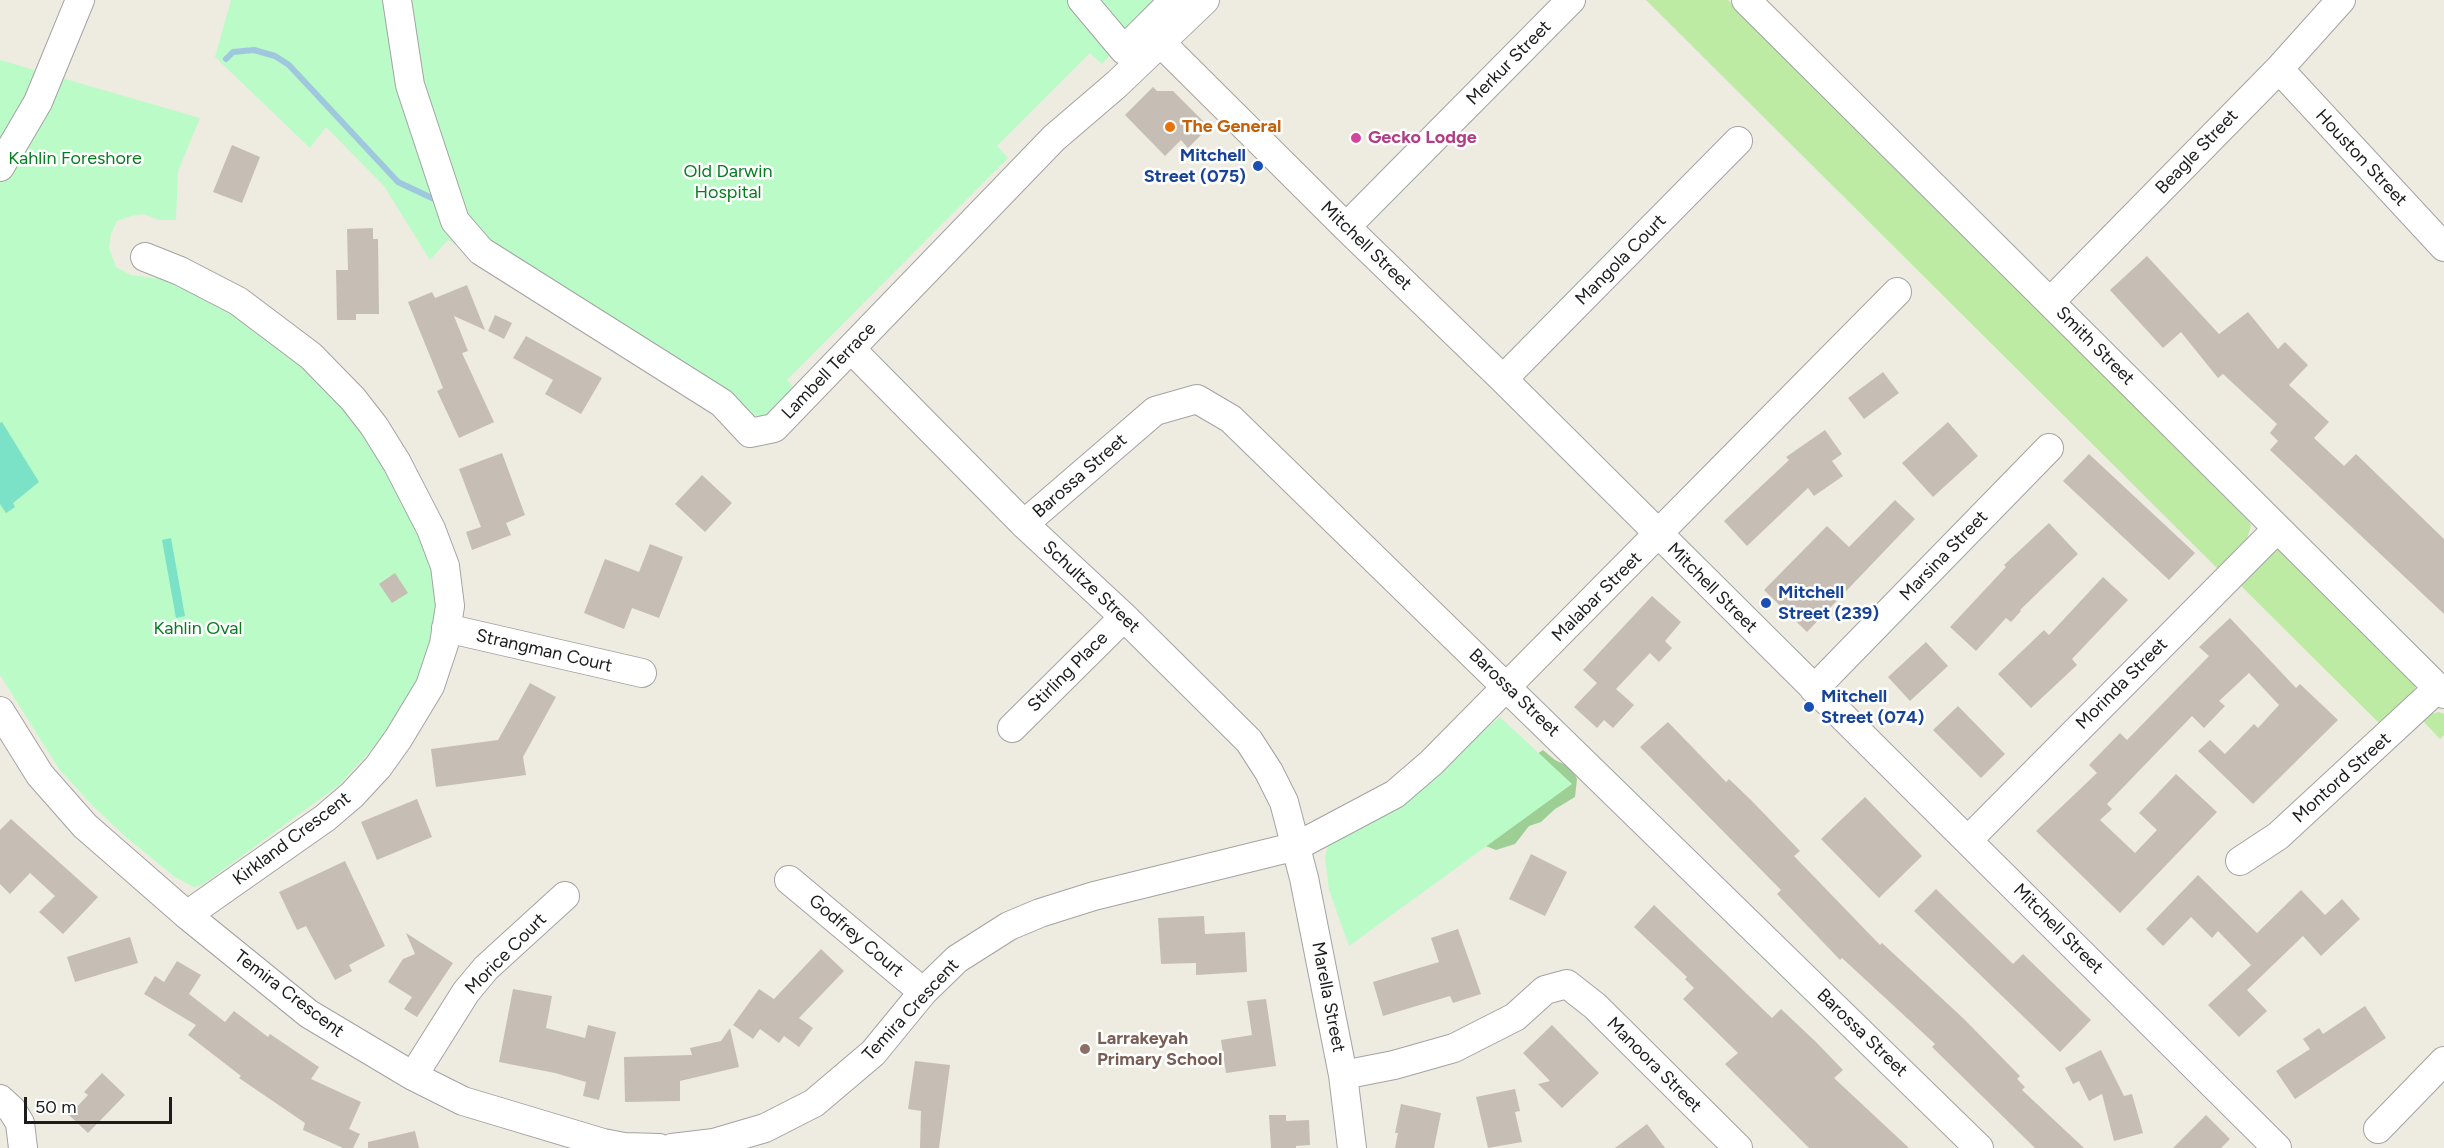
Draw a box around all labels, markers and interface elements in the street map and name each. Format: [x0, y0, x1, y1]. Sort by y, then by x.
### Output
street label: Merkur Street [1462, 16, 1556, 110]
street label: Beagle Street [2151, 105, 2243, 199]
street label: Houston Street [2311, 105, 2411, 211]
place label: The General [1182, 116, 1281, 138]
marker: The General [1163, 120, 1177, 134]
place label: Gecko Lodge [1368, 127, 1477, 149]
marker: Gecko Lodge [1349, 131, 1363, 145]
place label: Mitchell Street (075) [1144, 145, 1246, 188]
park label: Kahlin Foreshore [8, 148, 142, 170]
marker: Mitchell Street (075) [1251, 159, 1265, 173]
park label: Old Darwin Hospital [684, 161, 772, 204]
street label: Mitchell Street [1316, 197, 1416, 295]
street label: Mangola Court [1571, 210, 1671, 310]
street label: Smith Street [2051, 302, 2139, 390]
street label: Lambell Terrace [777, 318, 881, 424]
street label: Barossa Street [1029, 429, 1131, 523]
street label: Marsina Street [1896, 506, 1992, 606]
street label: Schultze Street [1038, 536, 1144, 638]
street label: Mitchell Street [1662, 538, 1762, 638]
street label: Malabar Street [1548, 548, 1646, 646]
place label: Mitchell Street (239) [1778, 582, 1879, 624]
marker: Mitchell Street (239) [1759, 596, 1773, 610]
park label: Kahlin Oval [154, 618, 242, 640]
street label: Strangman Court [474, 625, 614, 677]
street label: Stirling Place [1023, 627, 1113, 717]
street label: Morinda Street [2072, 634, 2172, 734]
street label: Barossa Street [1464, 644, 1564, 742]
place label: Mitchell Street (074) [1821, 686, 1924, 728]
marker: Mitchell Street (074) [1802, 700, 1816, 714]
street label: Montord Street [2289, 728, 2395, 828]
street label: Kirkland Crescent [229, 788, 355, 890]
street label: Mitchell Street [2008, 879, 2108, 979]
street label: Godfrey Court [804, 890, 908, 982]
street label: Morice Court [461, 909, 551, 999]
street label: Marella Street [1307, 940, 1349, 1054]
street label: Temira Crescent [230, 946, 348, 1042]
street label: Temira Crescent [858, 955, 964, 1065]
street label: Barossa Street [1812, 984, 1912, 1082]
street label: Manoora Street [1602, 1013, 1706, 1117]
place label: Larrakeyah Primary School [1097, 1028, 1222, 1070]
marker: Larrakeyah Primary School [1078, 1042, 1092, 1056]
scale bar [27, 1085, 176, 1123]
text: 50 m [35, 1096, 77, 1118]

